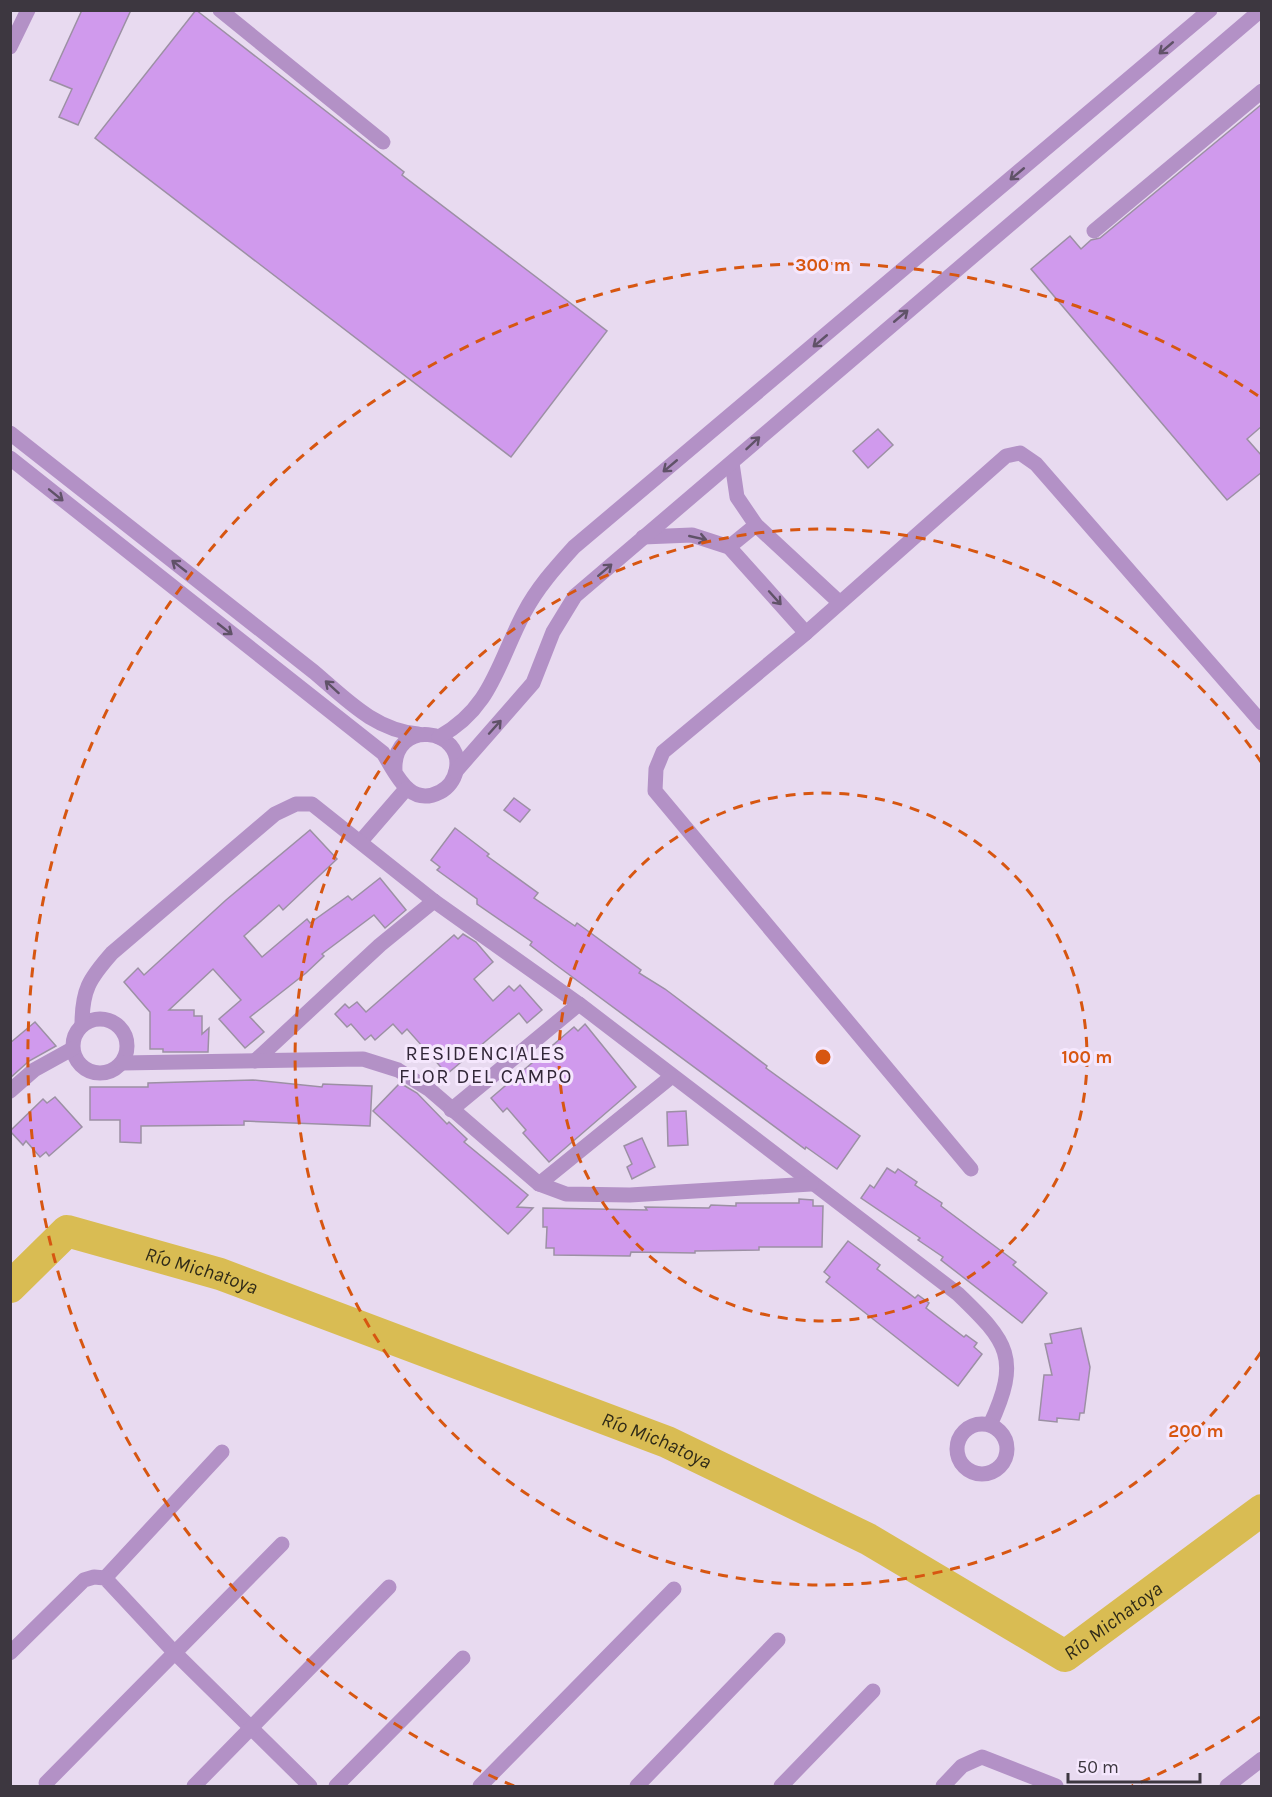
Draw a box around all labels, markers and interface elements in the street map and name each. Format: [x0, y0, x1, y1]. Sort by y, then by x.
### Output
one-way arrow [1158, 42, 1174, 55]
one-way arrow [1010, 167, 1025, 181]
text: 300 m [795, 254, 851, 276]
one-way arrow [893, 309, 908, 323]
one-way arrow [812, 334, 828, 347]
one-way arrow [746, 436, 761, 450]
one-way arrow [663, 459, 678, 473]
one-way arrow [48, 489, 64, 502]
one-way arrow [687, 533, 707, 544]
one-way arrow [171, 559, 187, 572]
one-way arrow [597, 563, 612, 577]
one-way arrow [768, 591, 782, 606]
one-way arrow [217, 623, 233, 636]
one-way arrow [325, 680, 340, 694]
one-way arrow [488, 720, 502, 735]
district label: RESIDENCIALES FLOR DEL CAMPO [399, 1042, 573, 1088]
text: 100 m [1062, 1046, 1112, 1068]
centre of rings [813, 1047, 833, 1067]
water label: Río Michatoya [142, 1242, 261, 1299]
water label: Río Michatoya [599, 1407, 715, 1473]
text: 200 m [1168, 1420, 1224, 1442]
water label: Río Michatoya [1059, 1577, 1166, 1665]
scale bar [1068, 1746, 1200, 1784]
text: 50 m [1077, 1756, 1119, 1778]

